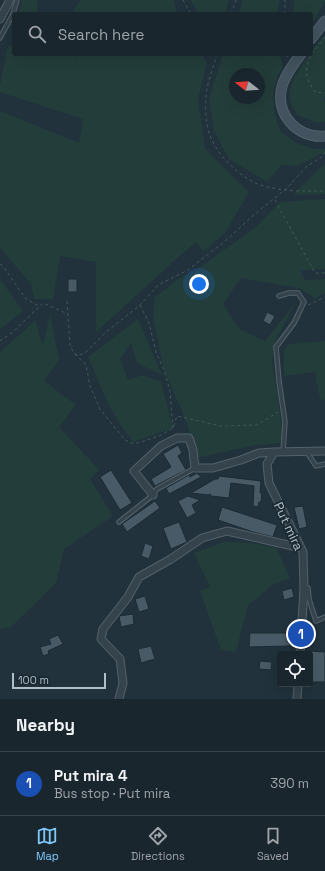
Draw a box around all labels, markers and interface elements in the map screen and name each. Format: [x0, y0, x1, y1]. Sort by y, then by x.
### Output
search box [12, 12, 313, 56]
icon: search [26, 23, 48, 45]
text: Search here [58, 25, 144, 44]
north arrow [229, 68, 265, 104]
your location [189, 274, 209, 294]
street label: Put mira [270, 499, 307, 554]
pin: 1 [288, 619, 314, 649]
map controls [277, 651, 313, 687]
button: locate [277, 651, 313, 687]
scale bar [12, 671, 106, 690]
text: 100 m [18, 673, 49, 687]
text: Nearby [16, 714, 75, 736]
text: Put mira 4 [54, 766, 128, 785]
text: 1 [26, 775, 32, 792]
text: 390 m [270, 775, 309, 792]
text: Bus stop · Put mira [54, 785, 170, 802]
tab: Map [36, 825, 59, 863]
tab: Directions [131, 825, 185, 863]
tab: Saved [257, 825, 289, 863]

